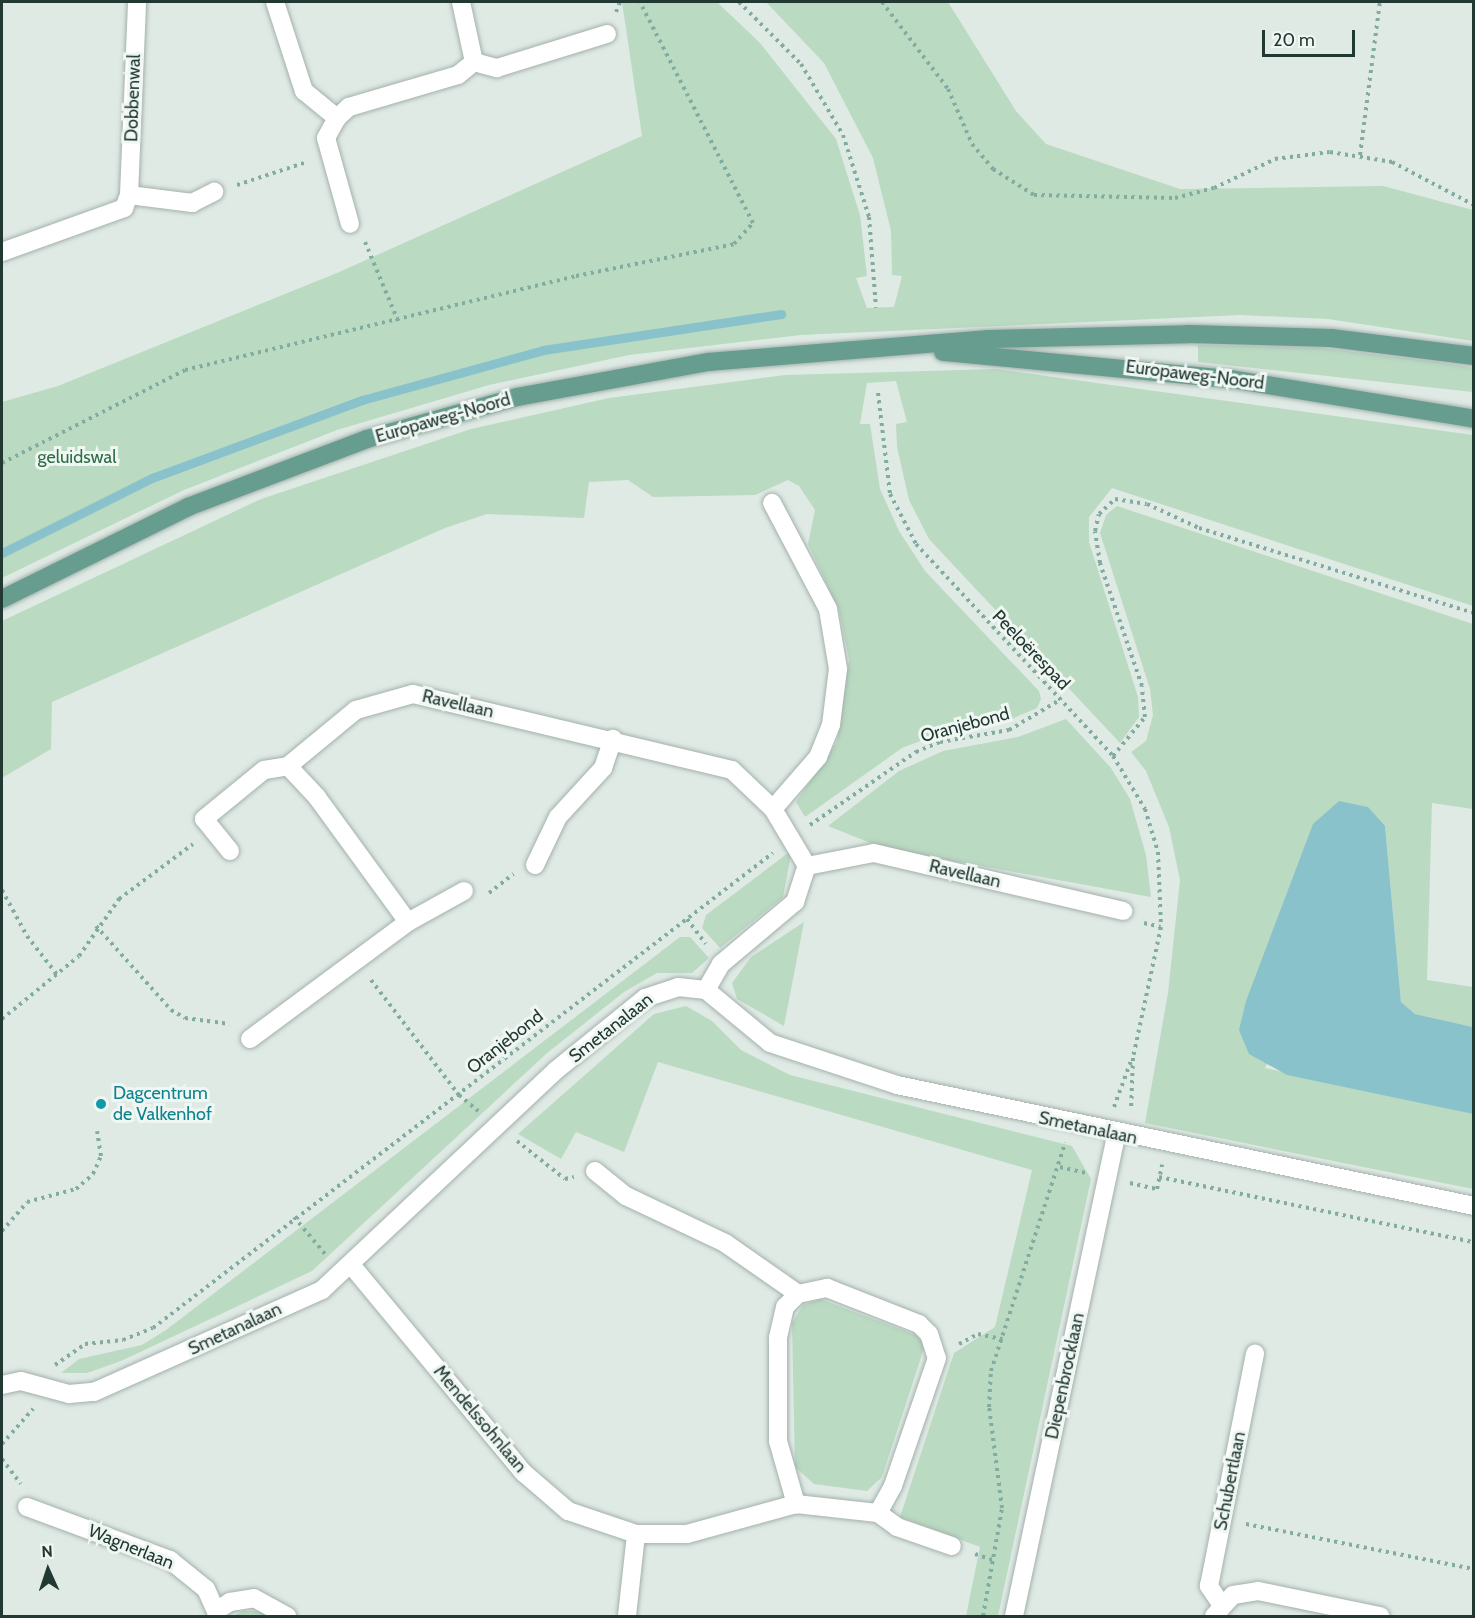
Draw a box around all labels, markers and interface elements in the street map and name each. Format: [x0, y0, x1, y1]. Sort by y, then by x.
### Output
scale bar [1265, 18, 1358, 56]
text: 20 m [1273, 29, 1315, 51]
street label: Dobbenwal [121, 54, 145, 142]
street label: Europaweg-Noord [1125, 356, 1265, 394]
street label: Europaweg-Noord [373, 388, 513, 448]
park label: geluidswal [38, 446, 116, 468]
street label: Peeloërespad [988, 606, 1074, 694]
street label: Ravellaan [420, 685, 496, 723]
street label: Oranjebond [918, 703, 1012, 747]
street label: Ravellaan [927, 855, 1003, 893]
street label: Smetanalaan [565, 989, 657, 1067]
street label: Oranjebond [463, 1005, 547, 1079]
place label: Dagcentrum de Valkenhof [113, 1083, 212, 1126]
marker: Dagcentrum de Valkenhof [94, 1097, 108, 1111]
street label: Smetanalaan [1037, 1107, 1139, 1149]
street label: Smetanalaan [185, 1298, 285, 1360]
street label: Diepenbrocklaan [1041, 1311, 1089, 1441]
street label: Mendelssohnlaan [429, 1361, 531, 1477]
street label: Schubertlaan [1210, 1430, 1250, 1532]
street label: Wagnerlaan [85, 1520, 177, 1574]
north arrow [18, 1540, 78, 1600]
text: N [41, 1542, 53, 1561]

